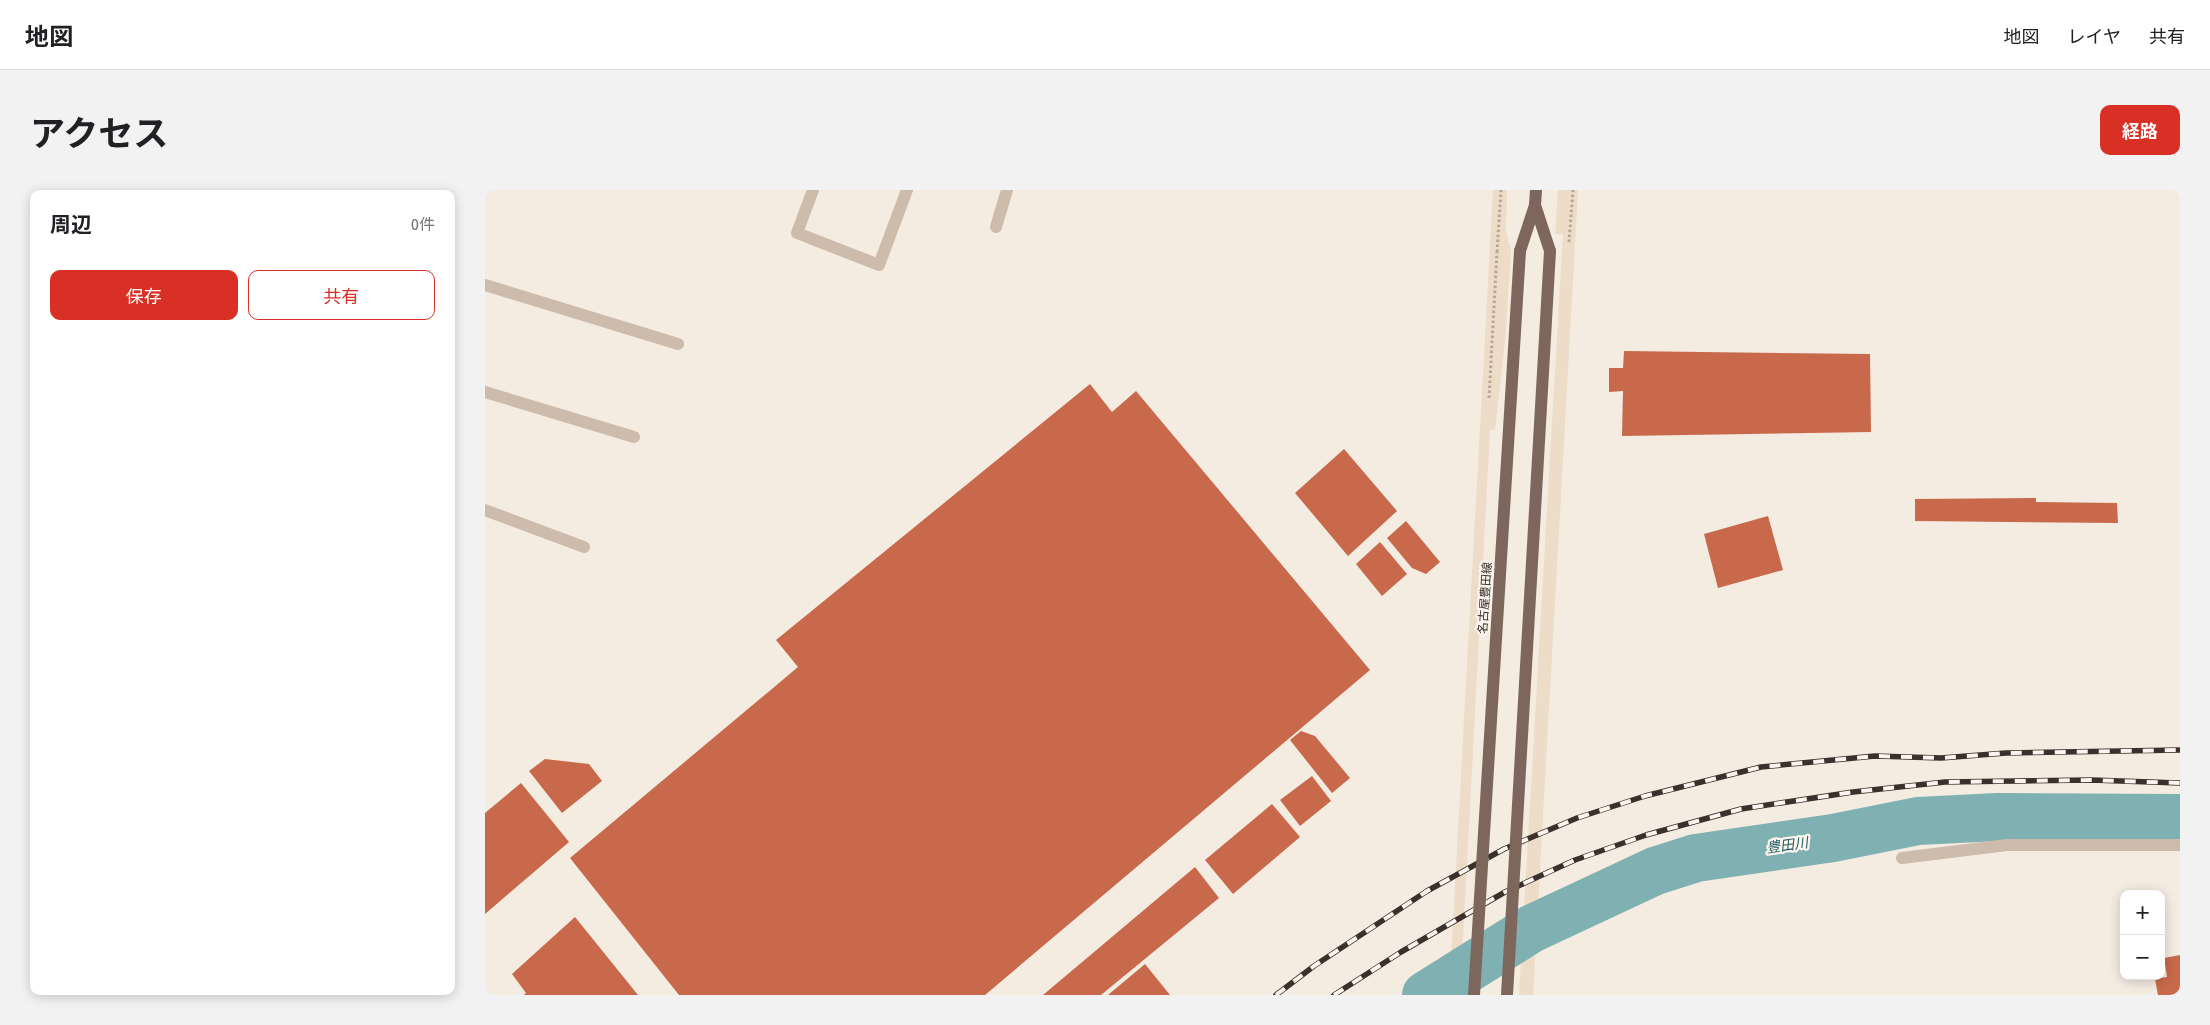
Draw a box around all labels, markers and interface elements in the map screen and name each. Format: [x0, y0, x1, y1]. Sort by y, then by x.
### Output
text: 地図 [25, 23, 73, 51]
text: 地図 [2004, 26, 2040, 48]
text: レイヤ [2068, 26, 2121, 48]
text: 共有 [2149, 26, 2185, 48]
button: 経路 [2100, 105, 2180, 155]
text: アクセス [30, 113, 168, 155]
text: 周辺 [50, 212, 92, 238]
text: 0件 [411, 215, 435, 234]
button: 保存 [50, 270, 238, 320]
button: 共有 [248, 270, 435, 320]
street label: 名古屋豊田線 [1476, 562, 1494, 634]
water label: 豊田川 [1765, 834, 1811, 857]
map controls [2120, 890, 2165, 980]
button: + [2120, 890, 2165, 935]
button: − [2120, 935, 2165, 980]

